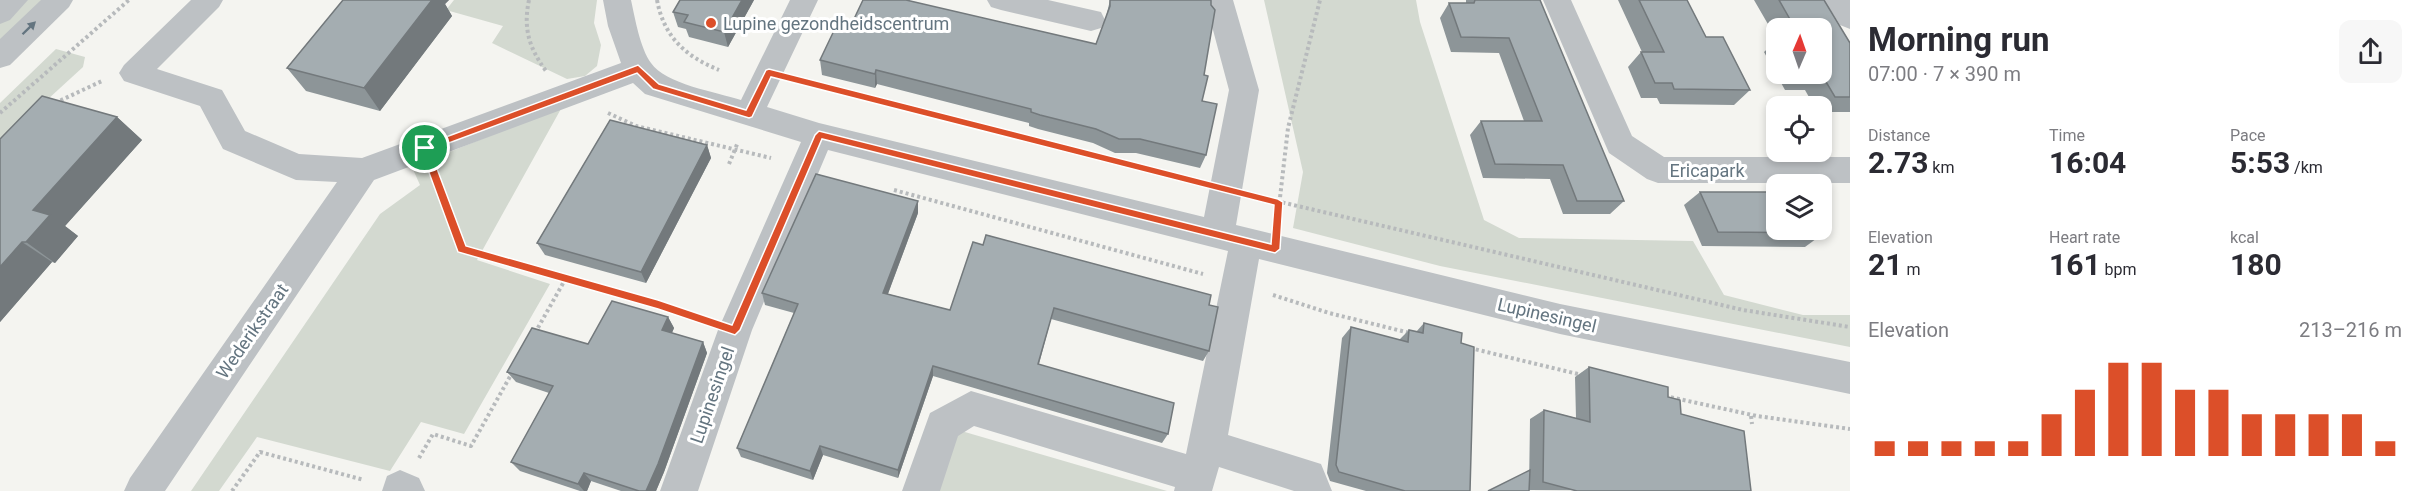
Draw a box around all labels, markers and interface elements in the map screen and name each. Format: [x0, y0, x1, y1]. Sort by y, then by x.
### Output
place label: Lupine gezondheidscentrum [723, 13, 949, 34]
marker: Lupine gezondheidscentrum [704, 16, 718, 30]
north arrow [1766, 18, 1832, 84]
map controls [1766, 18, 1832, 240]
text: Morning run [1868, 20, 2049, 59]
button: share [2339, 20, 2402, 83]
one-way arrow [22, 22, 36, 36]
text: 07:00 · 7 × 390 m [1868, 62, 2021, 86]
button: locate [1766, 96, 1832, 162]
pin [399, 122, 450, 173]
text: Distance [1868, 126, 1930, 145]
text: Time [2049, 126, 2085, 145]
text: Pace [2230, 126, 2266, 145]
icon: arrive [408, 131, 441, 164]
text: 2.73 [1868, 145, 1928, 180]
text: 16:04 [2049, 145, 2126, 180]
text: 5:53 [2230, 145, 2290, 180]
text: km [1928, 158, 1954, 177]
text: /km [2290, 158, 2323, 177]
street label: Ericapark [1669, 160, 1745, 181]
button: layers [1766, 174, 1832, 240]
text: Elevation [1868, 228, 1933, 247]
text: Heart rate [2049, 228, 2120, 247]
text: kcal [2230, 228, 2259, 247]
text: 21 [1868, 247, 1902, 282]
text: 161 [2049, 247, 2101, 282]
text: 180 [2230, 247, 2282, 282]
text: m [1902, 260, 1920, 279]
text: bpm [2101, 260, 2137, 279]
street label: Wederikstraat [212, 279, 292, 382]
street label: Lupinesingel [1496, 293, 1598, 337]
text: Elevation [1868, 318, 1949, 342]
text: 213–216 m [2299, 318, 2402, 342]
street label: Lupinesingel [686, 344, 738, 446]

